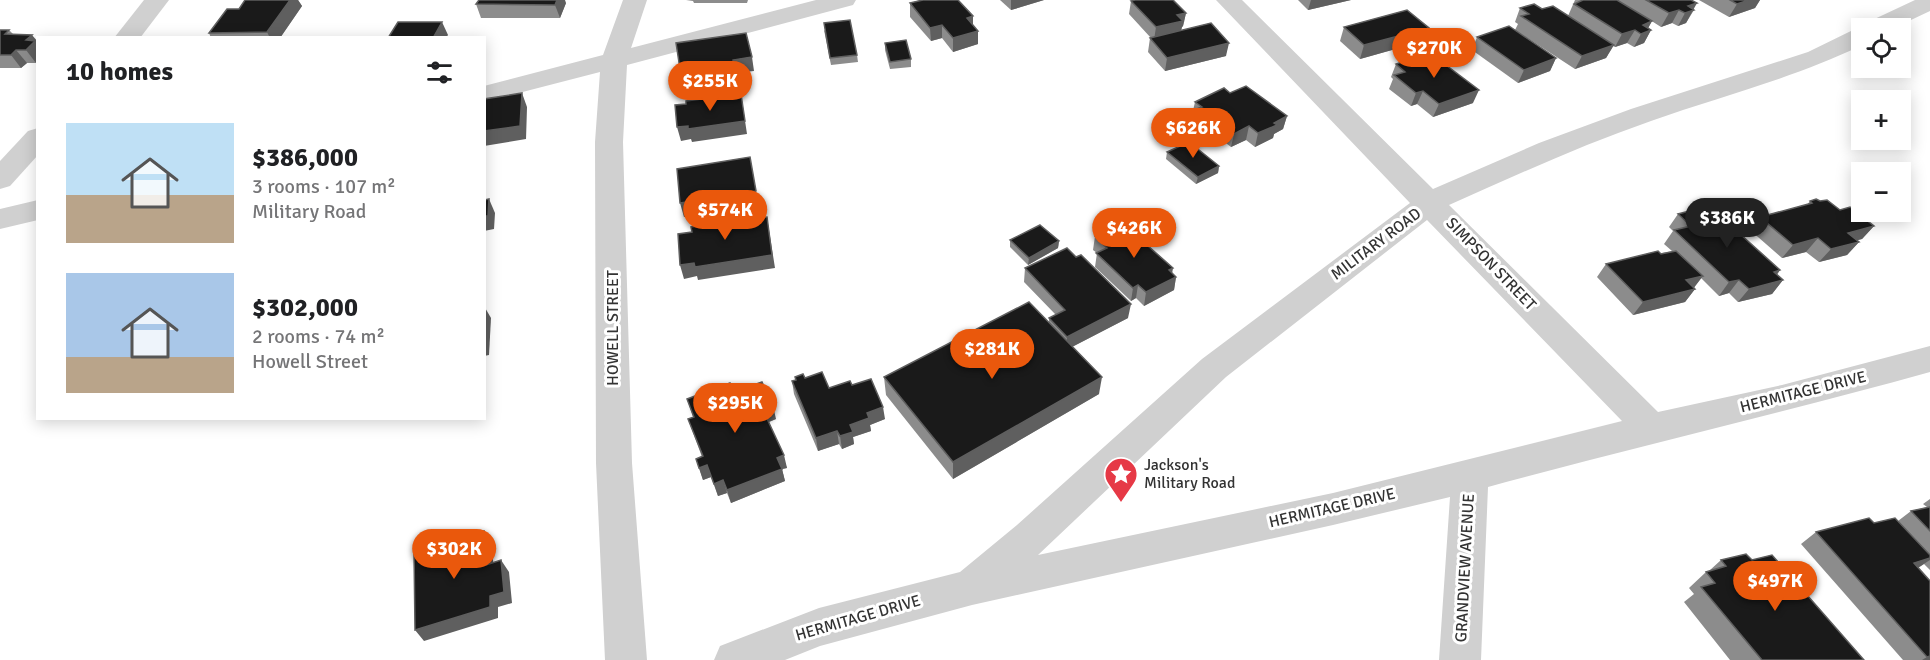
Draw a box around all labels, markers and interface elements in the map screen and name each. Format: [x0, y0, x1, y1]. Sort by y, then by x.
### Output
map controls [1851, 18, 1911, 222]
button: locate [1851, 18, 1911, 78]
pin: $270K [1392, 28, 1476, 79]
text: $270K [1406, 35, 1462, 60]
text: 10 homes [66, 56, 173, 88]
icon: filters [423, 56, 456, 89]
pin: $255K [668, 61, 752, 112]
text: $255K [682, 68, 738, 93]
button: + [1851, 90, 1911, 150]
pin: $626K [1151, 108, 1235, 159]
text: $626K [1165, 115, 1221, 140]
text: $386,000 [252, 142, 358, 174]
icon: home [114, 147, 186, 219]
button: − [1851, 162, 1911, 222]
text: 3 rooms · 107 m² [252, 174, 396, 199]
pin: $574K [683, 190, 767, 241]
text: $574K [697, 197, 753, 222]
pin: $386K [1685, 198, 1769, 249]
text: Military Road [252, 199, 366, 224]
street label: MILITARY ROAD [1327, 204, 1425, 284]
text: $386K [1699, 205, 1755, 230]
pin: $426K [1092, 208, 1176, 259]
street label: SIMPSON STREET [1442, 213, 1540, 315]
text: $426K [1106, 215, 1162, 240]
street label: HOWELL STREET [603, 270, 623, 386]
text: $302,000 [252, 292, 358, 324]
icon: home [114, 297, 186, 369]
text: 2 rooms · 74 m² [252, 324, 385, 349]
pin: $281K [950, 329, 1034, 380]
text: $281K [964, 336, 1020, 361]
text: Howell Street [252, 349, 368, 374]
street label: HERMITAGE DRIVE [1738, 367, 1868, 417]
pin: $295K [693, 383, 777, 434]
text: $295K [707, 390, 763, 415]
place label: Jackson's Military Road [1144, 455, 1235, 493]
place icon: Jackson's Military Road [1103, 456, 1139, 503]
street label: HERMITAGE DRIVE [1267, 484, 1397, 532]
street label: GRANDVIEW AVENUE [1451, 493, 1479, 643]
pin: $302K [412, 529, 496, 580]
text: $302K [426, 536, 482, 561]
pin: $497K [1733, 561, 1817, 612]
text: $497K [1747, 568, 1803, 593]
street label: HERMITAGE DRIVE [793, 591, 923, 645]

